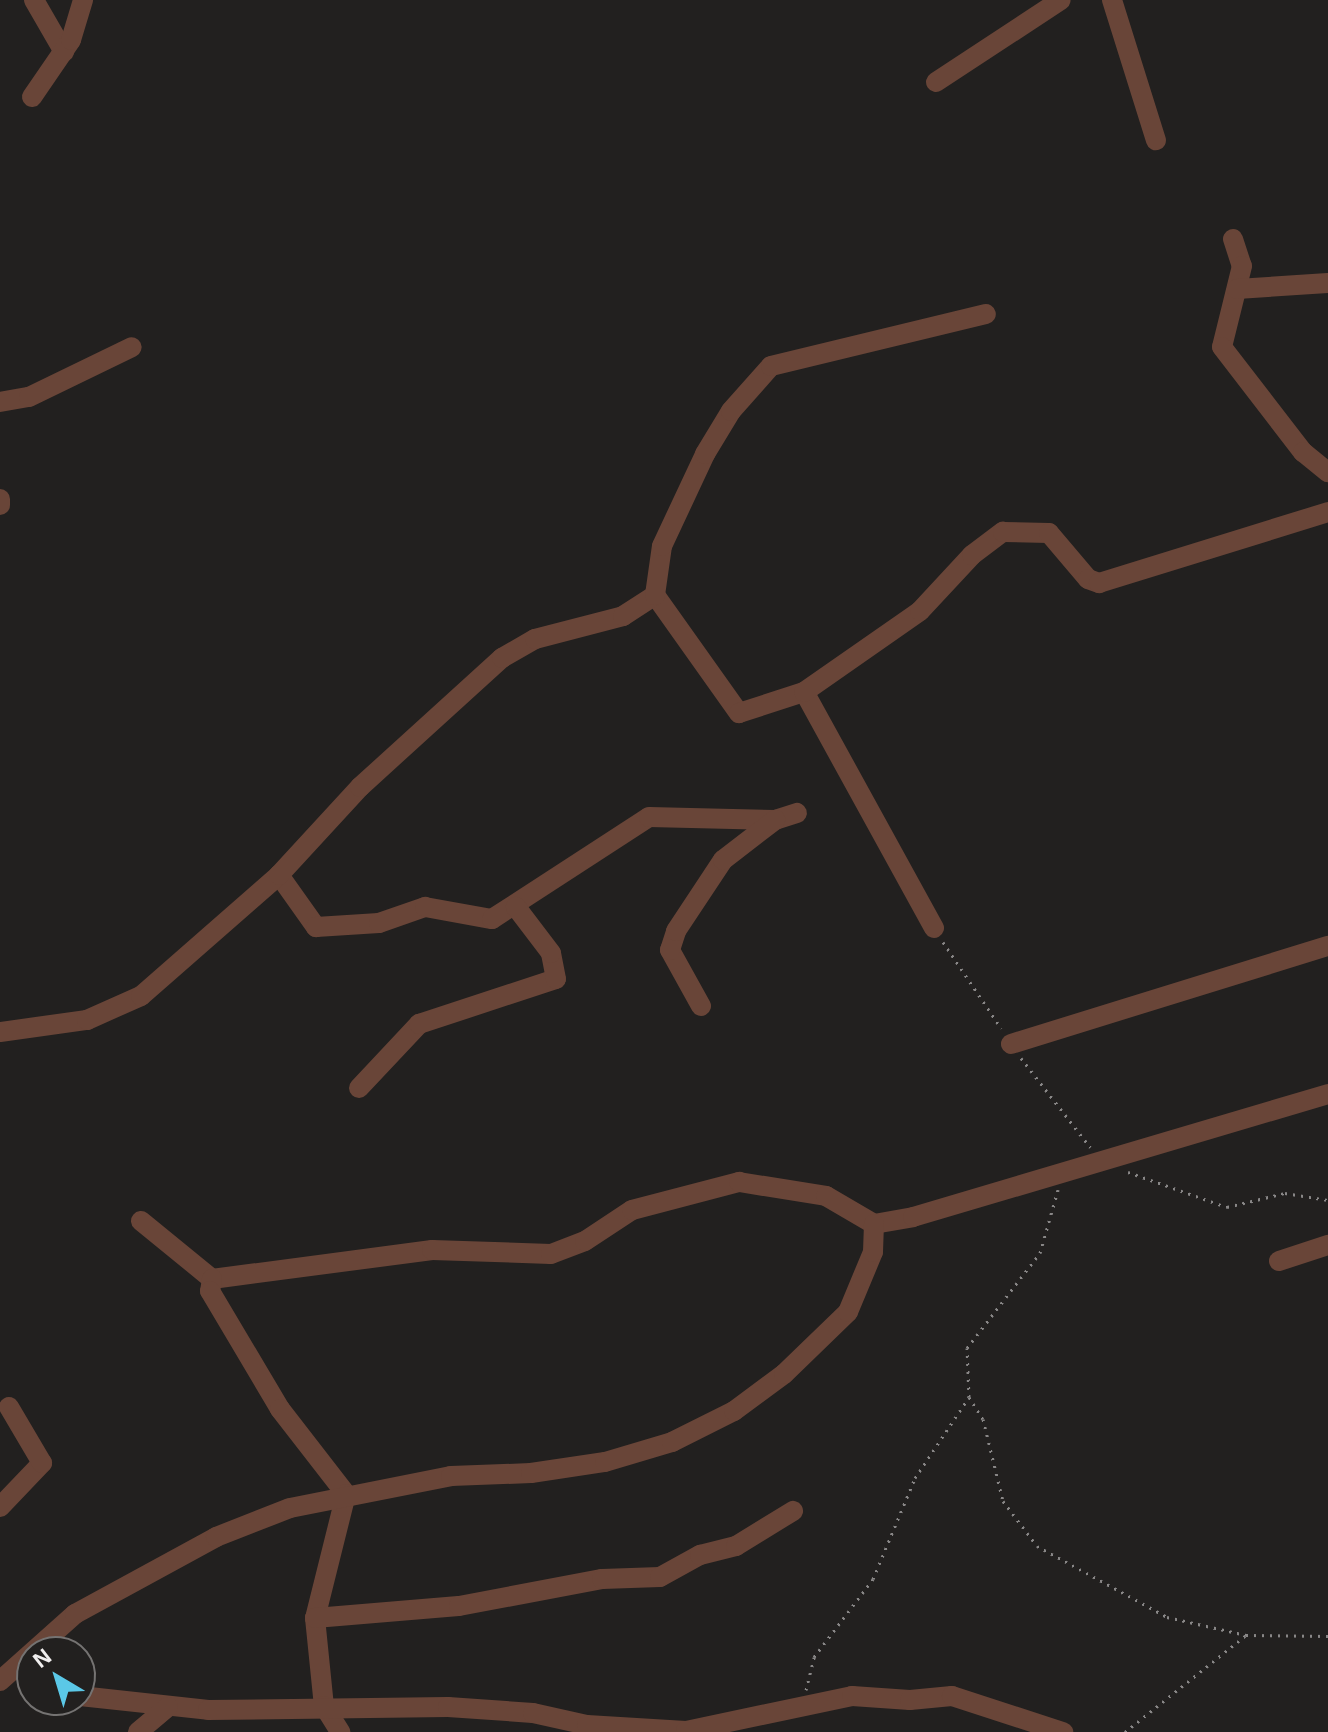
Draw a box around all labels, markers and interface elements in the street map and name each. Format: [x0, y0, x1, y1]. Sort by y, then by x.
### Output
north arrow [16, 1636, 96, 1716]
text: N [28, 1644, 56, 1673]

